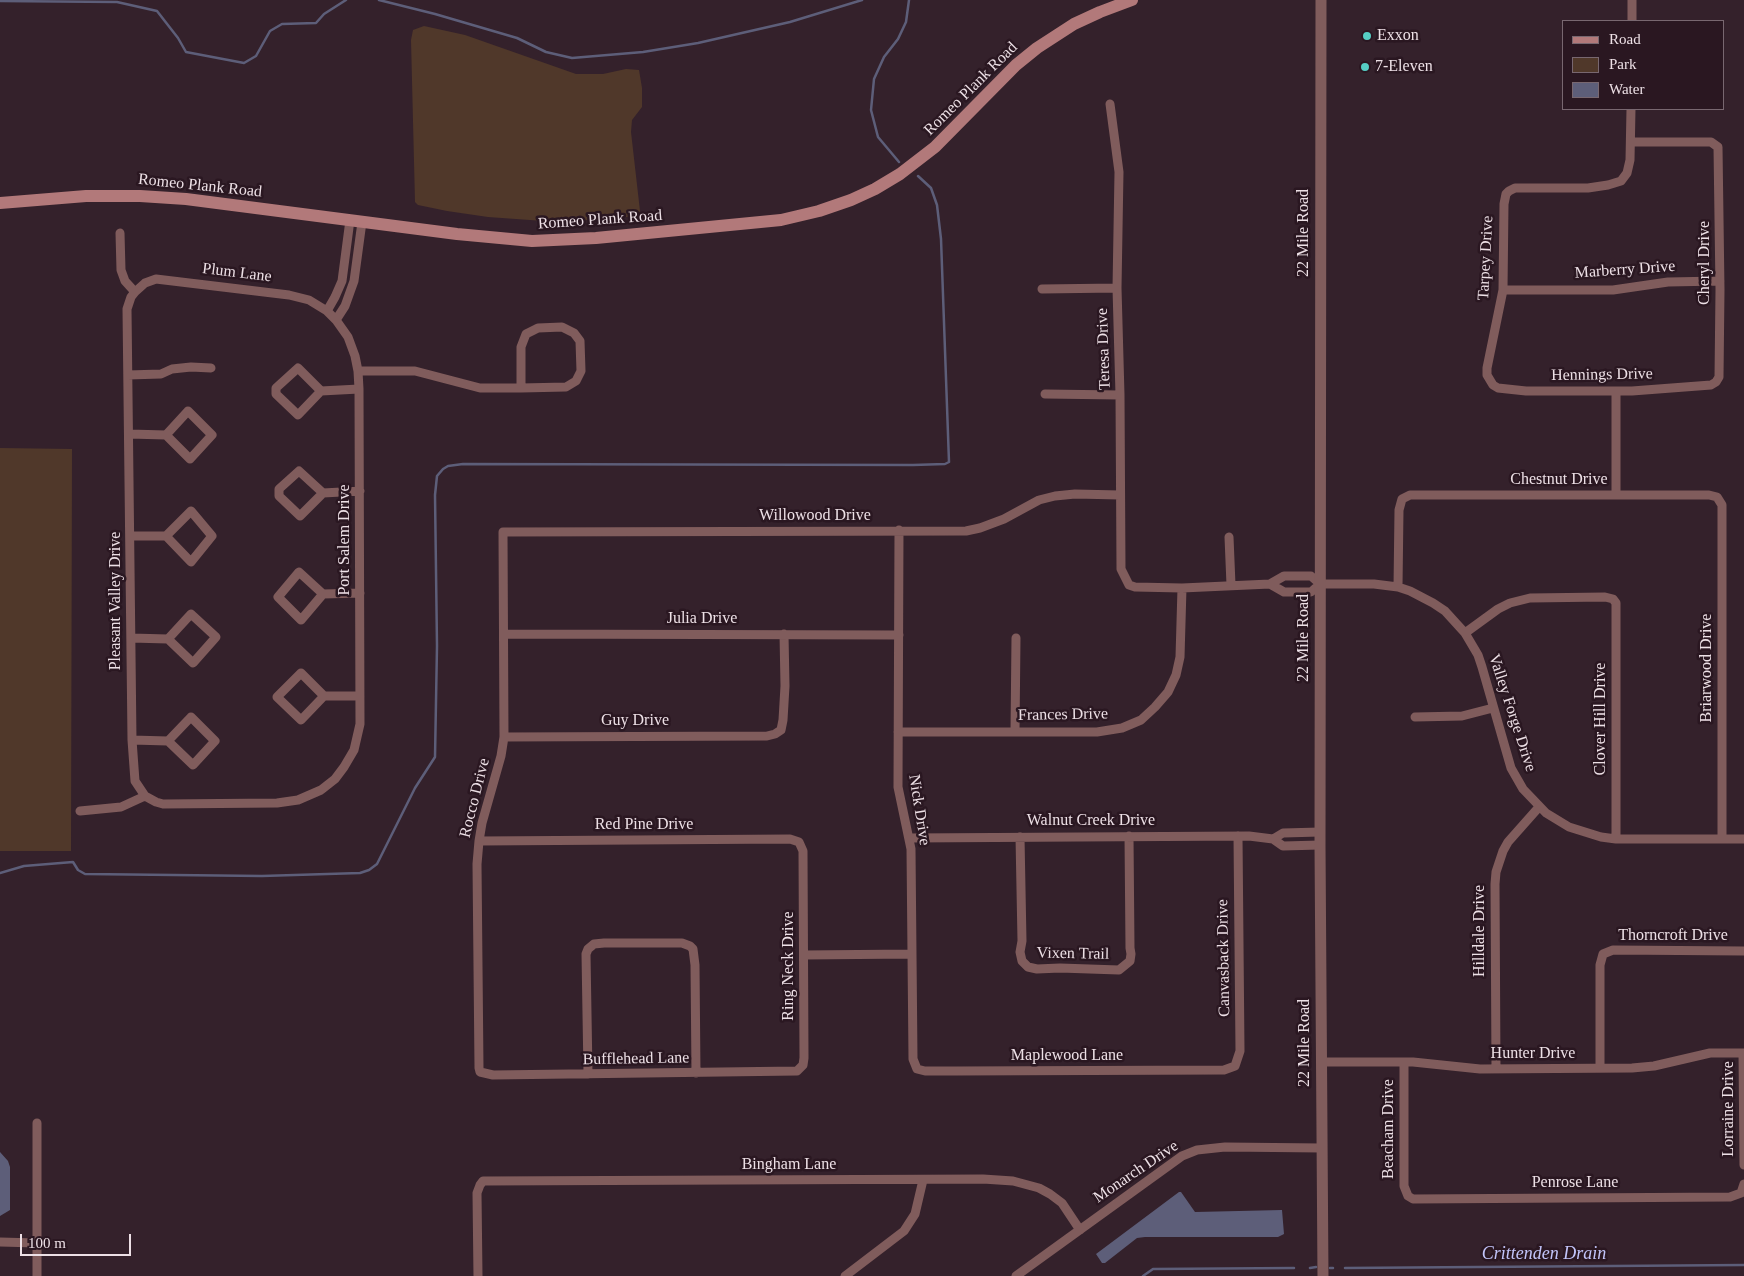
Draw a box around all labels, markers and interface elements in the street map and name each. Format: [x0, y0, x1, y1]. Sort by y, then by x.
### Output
legend [1562, 20, 1724, 110]
place label: Exxon [1377, 26, 1419, 46]
marker: Exxon [1361, 30, 1373, 42]
text: Road [1609, 31, 1641, 47]
street label: Romeo Plank Road [920, 38, 1022, 140]
text: Park [1609, 56, 1637, 72]
place label: 7-Eleven [1375, 57, 1433, 77]
marker: 7-Eleven [1359, 61, 1371, 73]
text: Water [1609, 81, 1644, 97]
street label: Romeo Plank Road [137, 170, 263, 202]
street label: 22 Mile Road [1294, 189, 1314, 277]
street label: Romeo Plank Road [537, 206, 663, 234]
street label: Tarpey Drive [1474, 215, 1498, 301]
street label: Cheryl Drive [1695, 221, 1715, 305]
street label: Marberry Drive [1574, 257, 1676, 283]
street label: Plum Lane [201, 259, 273, 287]
street label: Teresa Drive [1093, 308, 1115, 390]
street label: Hennings Drive [1551, 365, 1653, 385]
street label: Chestnut Drive [1510, 470, 1608, 490]
street label: Port Salem Drive [335, 484, 355, 596]
street label: Willowood Drive [759, 506, 871, 526]
street label: Pleasant Valley Drive [106, 532, 126, 670]
street label: 22 Mile Road [1294, 594, 1314, 682]
street label: Julia Drive [667, 609, 737, 629]
street label: Briarwood Drive [1697, 614, 1717, 722]
street label: Valley Forge Drive [1484, 652, 1540, 774]
street label: Clover Hill Drive [1591, 663, 1611, 775]
street label: Frances Drive [1018, 705, 1108, 725]
street label: Guy Drive [601, 711, 669, 731]
street label: Rocco Drive [456, 756, 494, 840]
street label: Nick Drive [904, 773, 934, 847]
street label: Walnut Creek Drive [1027, 811, 1155, 831]
street label: Red Pine Drive [595, 815, 693, 835]
street label: Hilldale Drive [1470, 885, 1490, 977]
street label: Canvasback Drive [1213, 899, 1235, 1017]
street label: Ring Neck Drive [779, 911, 799, 1021]
street label: Thorncroft Drive [1618, 926, 1728, 946]
street label: Vixen Trail [1037, 944, 1109, 964]
street label: 22 Mile Road [1295, 999, 1315, 1087]
street label: Hunter Drive [1491, 1044, 1575, 1064]
street label: Maplewood Lane [1011, 1046, 1123, 1066]
street label: Bufflehead Lane [582, 1048, 690, 1070]
street label: Lorraine Drive [1719, 1061, 1739, 1157]
street label: Beacham Drive [1379, 1079, 1399, 1179]
street label: Monarch Drive [1090, 1137, 1182, 1207]
street label: Bingham Lane [742, 1155, 836, 1175]
street label: Penrose Lane [1532, 1173, 1618, 1193]
scale bar [22, 1224, 134, 1256]
text: 100 m [28, 1235, 66, 1251]
water label: Crittenden Drain [1482, 1243, 1606, 1265]

